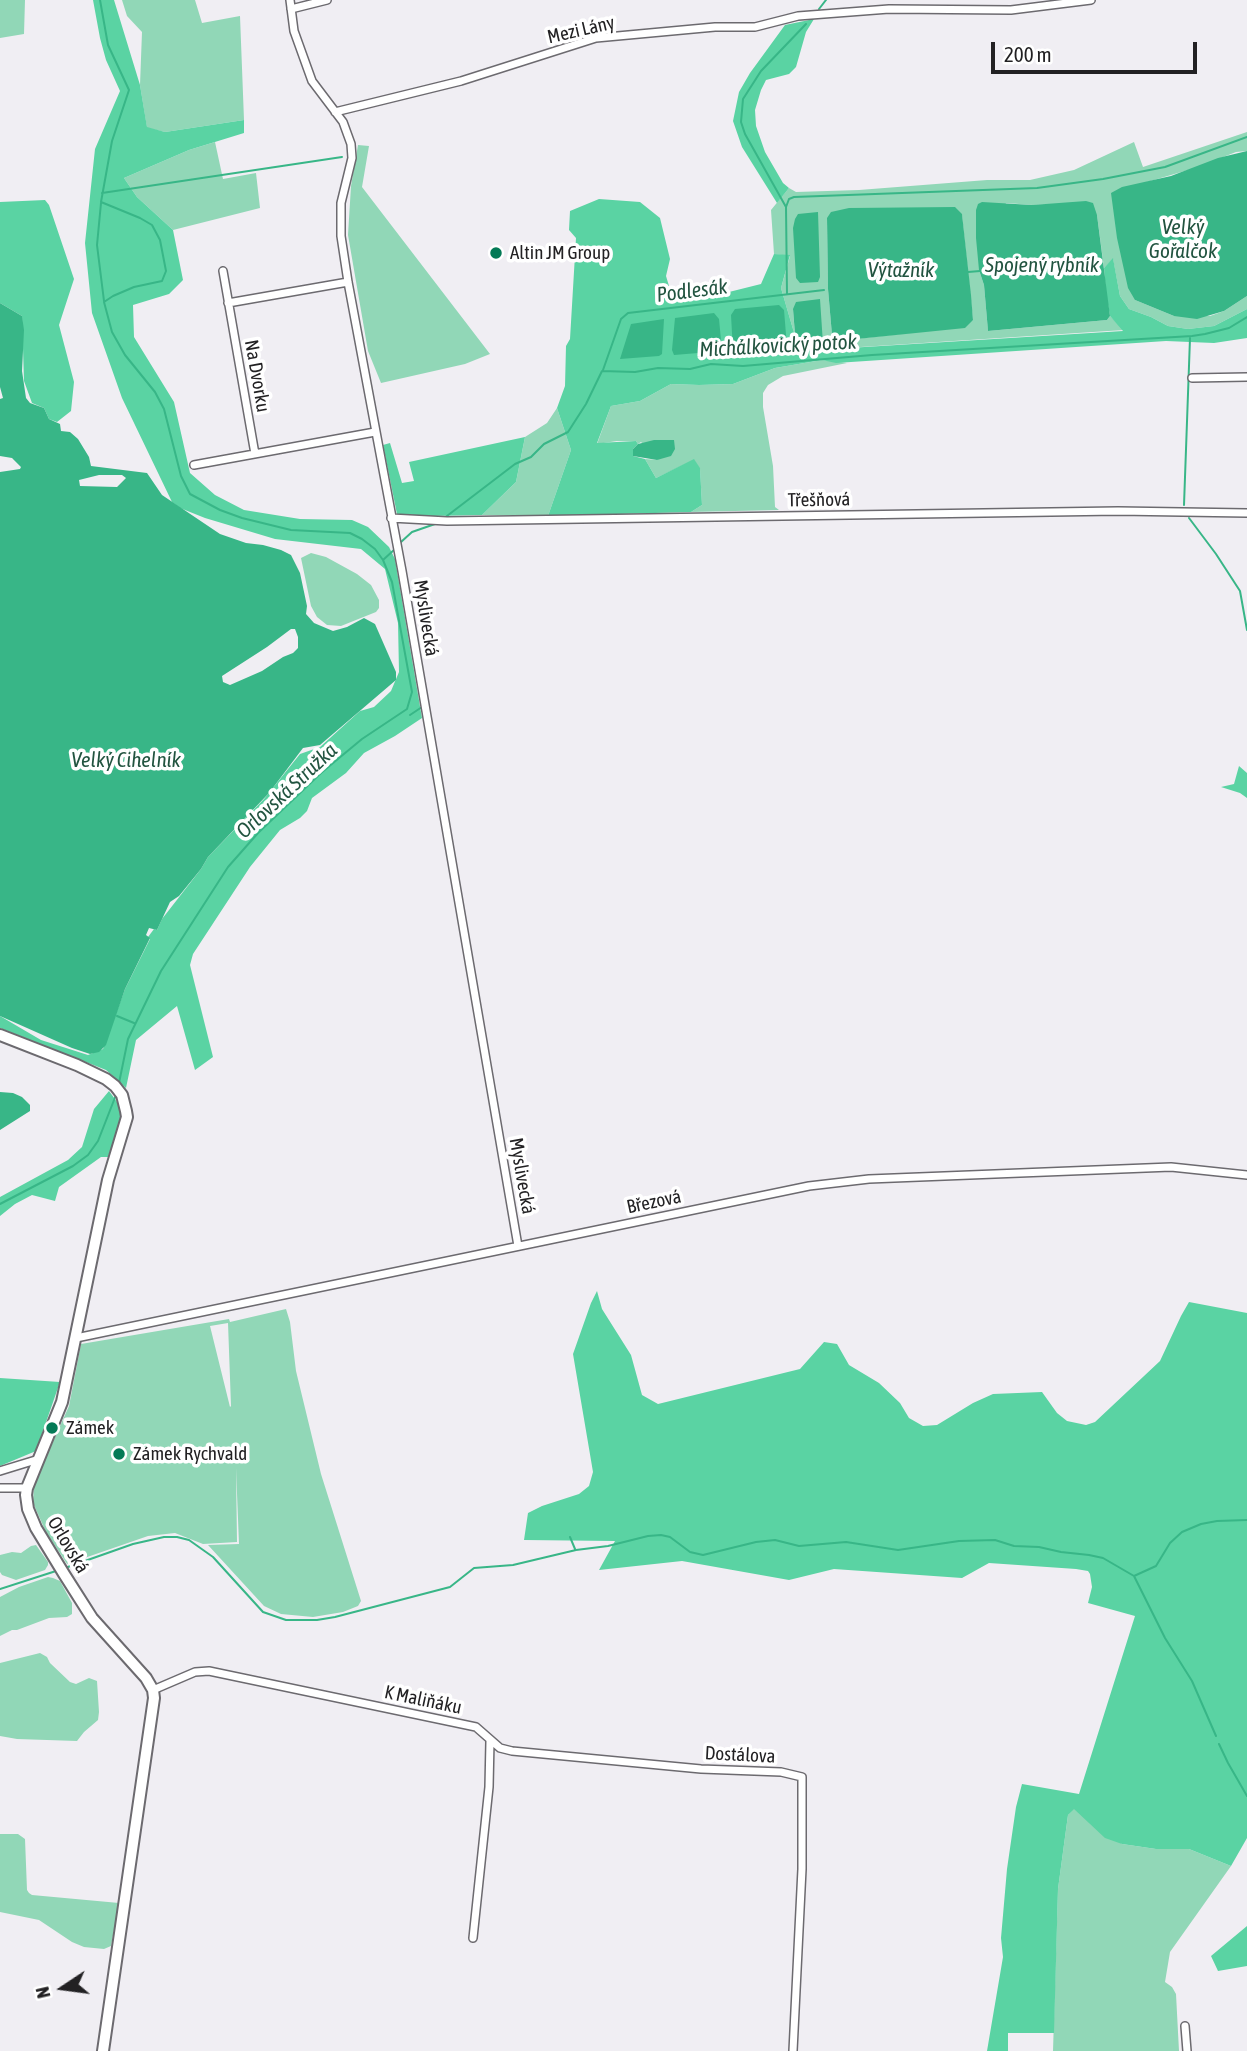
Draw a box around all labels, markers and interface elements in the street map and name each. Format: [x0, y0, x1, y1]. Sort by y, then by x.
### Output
street label: Mezi Lány [545, 11, 617, 49]
scale bar [995, 28, 1202, 72]
text: 200 m [1004, 42, 1052, 66]
water label: Velký Gořalčok [1149, 214, 1217, 264]
place label: Altin JM Group [510, 242, 610, 264]
marker: Altin JM Group [488, 245, 504, 261]
water label: Spojený rybník [985, 252, 1099, 278]
water label: Výtažník [868, 257, 934, 283]
water label: Podlesák [655, 274, 729, 308]
water label: Michálkovický potok [699, 329, 857, 363]
street label: Na Dvorku [239, 338, 275, 414]
street label: Třešňová [788, 488, 850, 512]
street label: Myslivecká [409, 578, 443, 658]
water label: Orlovská Stružka [232, 738, 342, 844]
water label: Velký Cihelník [71, 747, 181, 773]
street label: Myslivecká [504, 1136, 540, 1216]
street label: Březová [625, 1185, 683, 1219]
place label: Zámek [66, 1417, 114, 1439]
marker: Zámek [44, 1420, 60, 1436]
place label: Zámek Rychvald [133, 1443, 247, 1465]
marker: Zámek Rychvald [111, 1446, 127, 1462]
street label: Orlovská [42, 1513, 94, 1577]
street label: K Maliňáku [382, 1681, 464, 1719]
street label: Dostálova [704, 1742, 776, 1768]
north arrow [28, 1953, 98, 2023]
text: N [31, 1985, 55, 2001]

